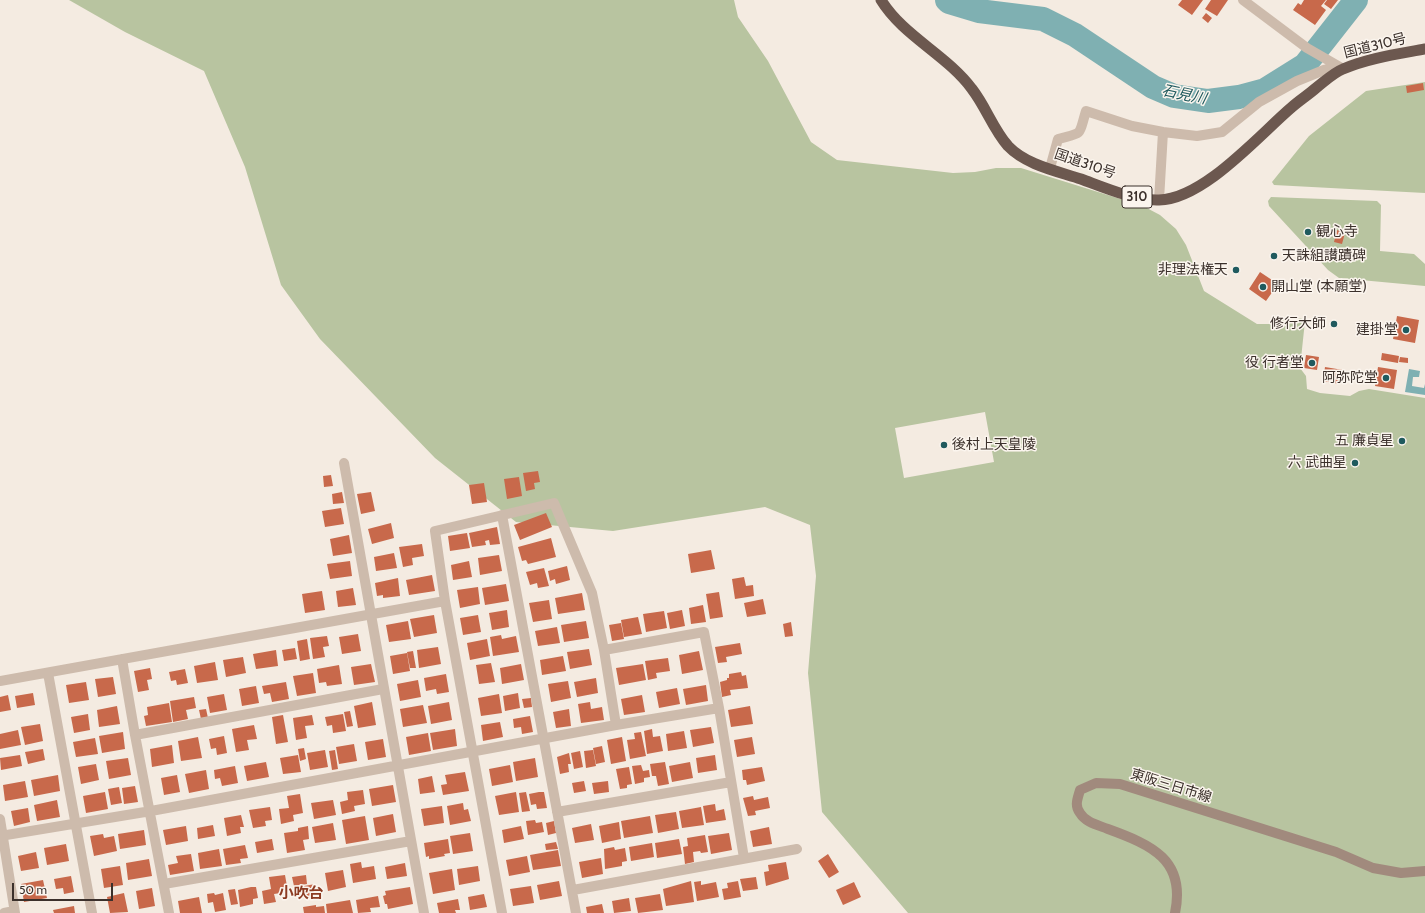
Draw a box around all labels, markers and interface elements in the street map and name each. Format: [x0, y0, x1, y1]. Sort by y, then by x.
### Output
street label: 国道310号 [1342, 30, 1408, 62]
water label: 石見川 [1160, 82, 1208, 108]
street label: 国道310号 [1052, 146, 1118, 182]
road number: 310 [1122, 186, 1152, 208]
place label: 観心寺 [1316, 224, 1358, 240]
marker: 観心寺 [1303, 227, 1313, 237]
place label: 天誅組讃蹟碑 [1282, 248, 1366, 264]
marker: 天誅組讃蹟碑 [1269, 251, 1279, 261]
place label: 非理法権天 [1158, 262, 1228, 278]
marker: 非理法権天 [1231, 265, 1241, 275]
place label: 開山堂 (本願堂) [1271, 279, 1367, 295]
marker: 開山堂 (本願堂) [1258, 282, 1268, 292]
place label: 修行大師 [1270, 316, 1326, 332]
marker: 修行大師 [1329, 319, 1339, 329]
place label: 建掛堂 [1356, 322, 1398, 338]
marker: 建掛堂 [1401, 325, 1411, 335]
place label: 役 行者堂 [1245, 355, 1304, 371]
marker: 役 行者堂 [1307, 358, 1317, 368]
place label: 阿弥陀堂 [1322, 370, 1378, 386]
marker: 阿弥陀堂 [1381, 373, 1391, 383]
place label: 五 廉貞星 [1335, 433, 1394, 449]
marker: 五 廉貞星 [1397, 436, 1407, 446]
place label: 後村上天皇陵 [952, 437, 1036, 453]
marker: 後村上天皇陵 [939, 440, 949, 450]
place label: 六 武曲星 [1288, 455, 1347, 471]
marker: 六 武曲星 [1350, 458, 1360, 468]
street label: 東阪三日市線 [1128, 766, 1214, 806]
scale bar [14, 875, 115, 901]
text: 50 m [19, 882, 47, 897]
district label: 小吹台 [279, 885, 323, 903]

